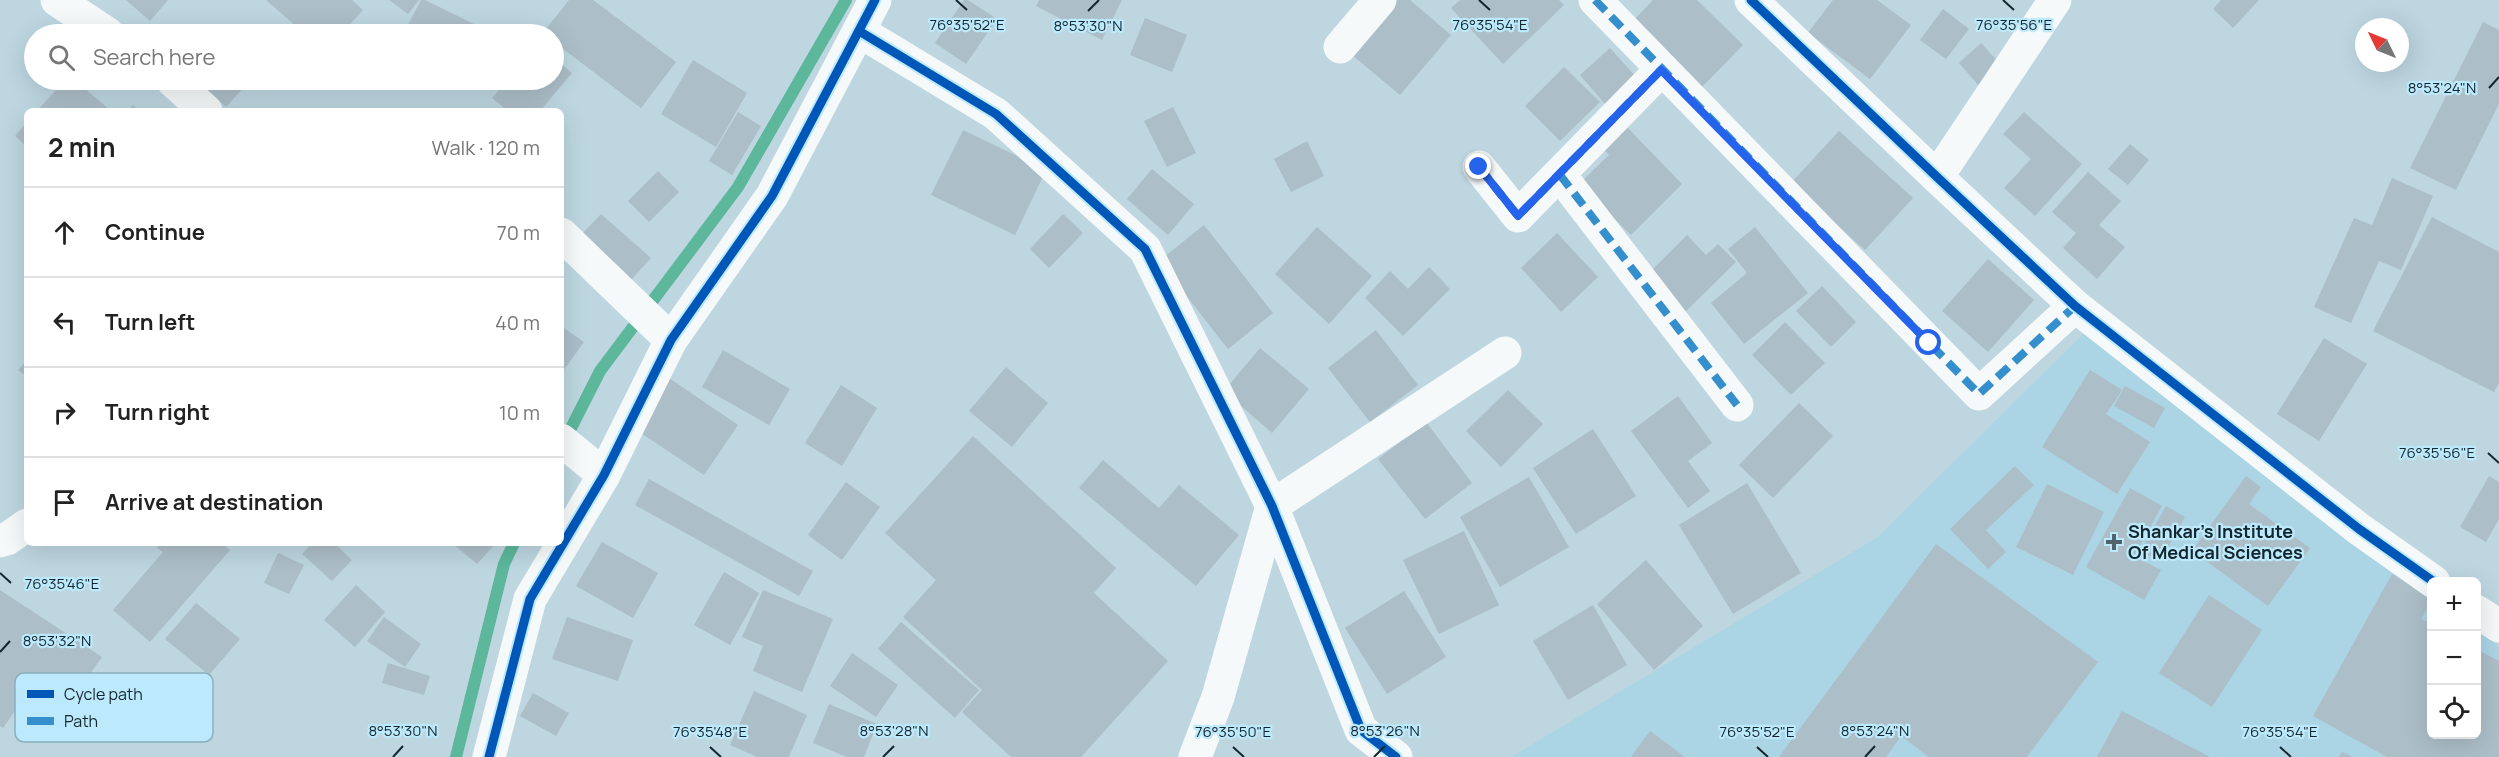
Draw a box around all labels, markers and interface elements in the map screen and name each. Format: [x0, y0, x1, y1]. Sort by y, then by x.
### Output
text: 76°35'52"E [930, 14, 1004, 35]
text: 76°35'54"E [1452, 14, 1528, 35]
text: 76°35'56"E [1976, 14, 2052, 35]
text: 8°53'30"N [1053, 15, 1123, 36]
north arrow [2355, 18, 2409, 72]
search box [24, 24, 564, 90]
icon: search [45, 41, 78, 74]
text: Search here [93, 42, 215, 72]
text: 8°53'24"N [2408, 77, 2476, 98]
text: 2 min [48, 129, 116, 165]
text: Walk · 120 m [432, 134, 540, 161]
route end [1465, 153, 1491, 179]
icon: ahead [48, 216, 81, 249]
text: Continue [105, 217, 205, 247]
text: 70 m [497, 219, 540, 246]
icon: left [48, 306, 81, 339]
text: Turn left [105, 307, 195, 337]
text: 40 m [495, 309, 540, 336]
route start [1915, 329, 1941, 355]
icon: right [48, 396, 81, 429]
text: Turn right [105, 397, 210, 427]
text: 10 m [499, 399, 540, 426]
text: 76°35'56"E [2399, 442, 2475, 463]
icon: arrive [48, 486, 81, 519]
text: Arrive at destination [105, 487, 323, 517]
place label: Shankar's Institute Of Medical Sciences [2128, 519, 2303, 564]
marker: Shankar's Institute Of Medical Sciences [2105, 533, 2123, 551]
text: 76°35'46"E [25, 573, 99, 594]
map controls [2427, 577, 2481, 739]
button: + [2427, 577, 2481, 631]
text: 8°53'32"N [23, 630, 91, 651]
button: − [2427, 631, 2481, 685]
legend [15, 673, 213, 742]
text: Cycle path [64, 683, 143, 705]
button: locate [2427, 685, 2481, 739]
text: Path [64, 710, 98, 732]
text: 8°53'30"N [368, 720, 438, 741]
text: 8°53'28"N [859, 720, 929, 741]
text: 8°53'26"N [1350, 720, 1420, 741]
text: 8°53'24"N [1841, 720, 1909, 741]
text: 76°35'48"E [673, 721, 747, 742]
text: 76°35'50"E [1195, 721, 1271, 742]
text: 76°35'52"E [1720, 721, 1794, 742]
text: 76°35'54"E [2242, 721, 2318, 742]

